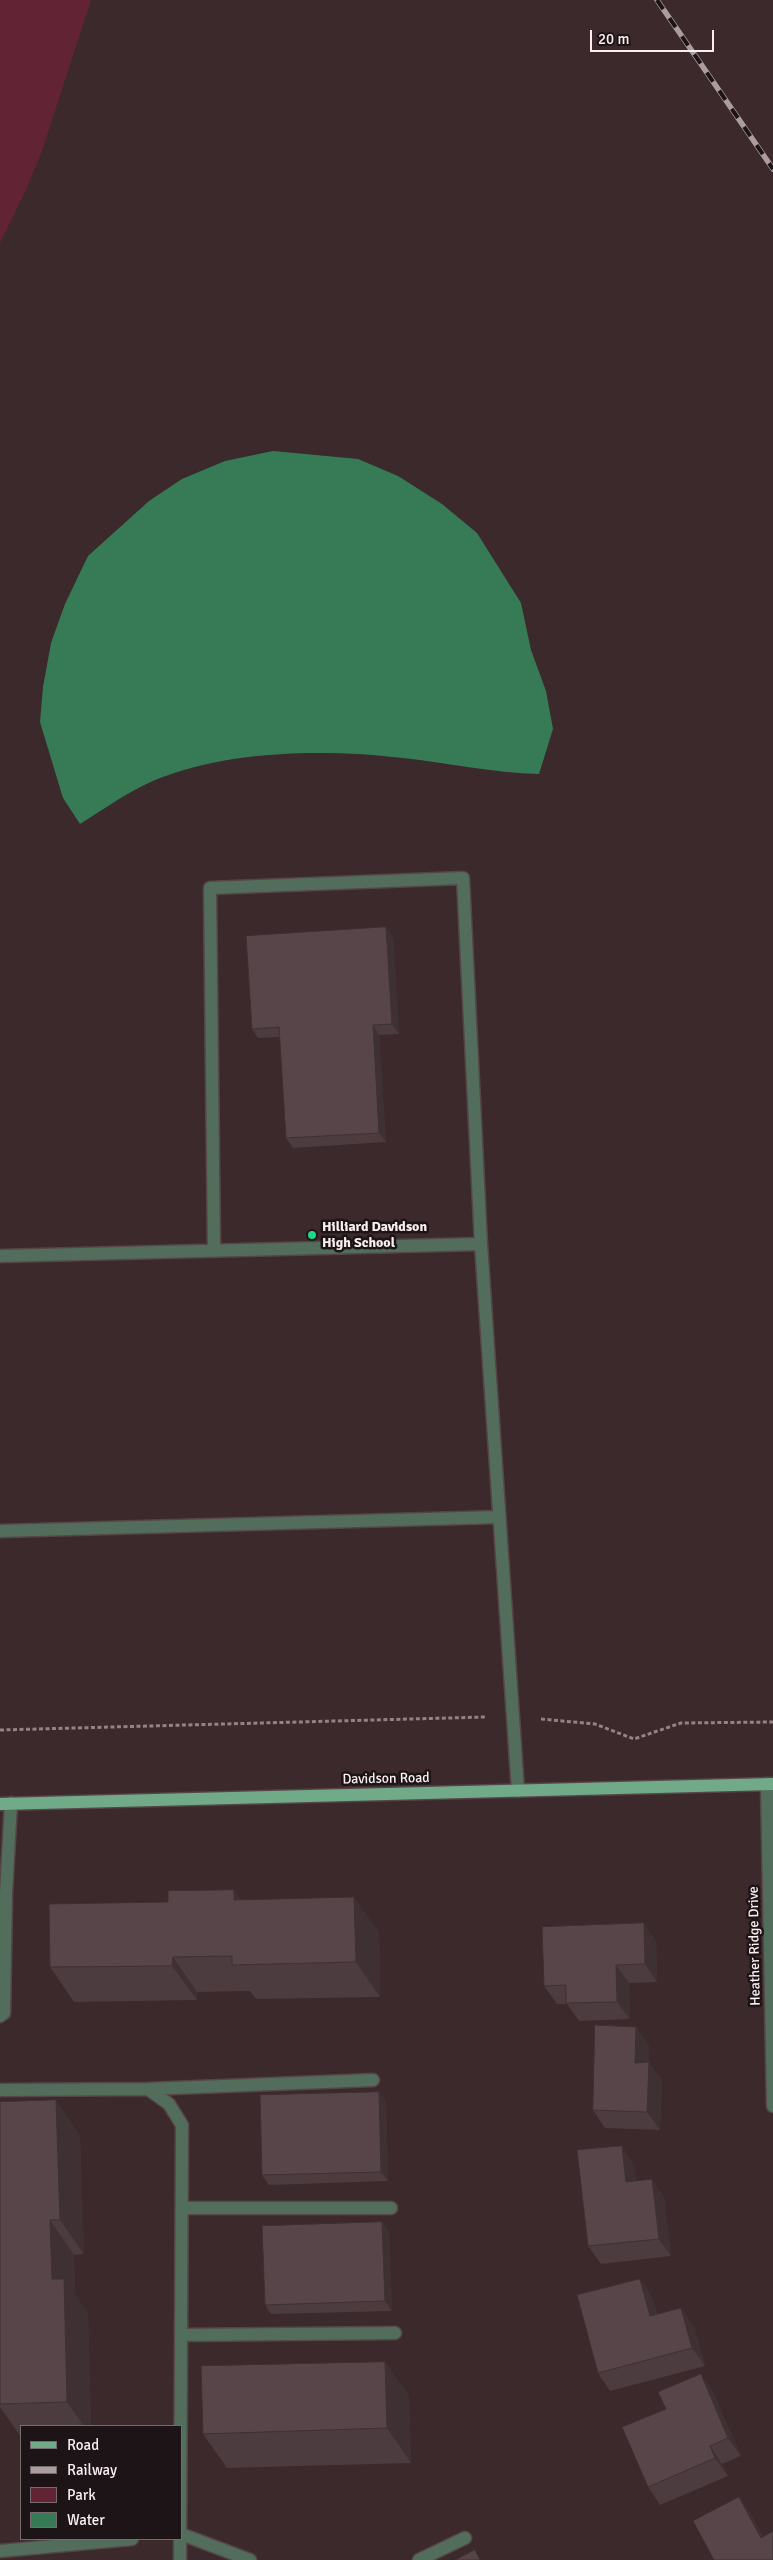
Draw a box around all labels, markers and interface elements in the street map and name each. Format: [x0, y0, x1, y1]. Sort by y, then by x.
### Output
scale bar [593, 20, 717, 52]
text: 20 m [598, 30, 629, 48]
place label: Hilliard Davidson High School [322, 1219, 427, 1252]
marker: Hilliard Davidson High School [306, 1229, 318, 1241]
street label: Davidson Road [342, 1770, 430, 1788]
street label: Heather Ridge Drive [746, 1886, 764, 2006]
legend [20, 2425, 182, 2540]
text: Road [67, 2436, 99, 2454]
text: Railway [67, 2461, 117, 2479]
text: Park [67, 2486, 96, 2504]
text: Water [67, 2511, 105, 2529]

